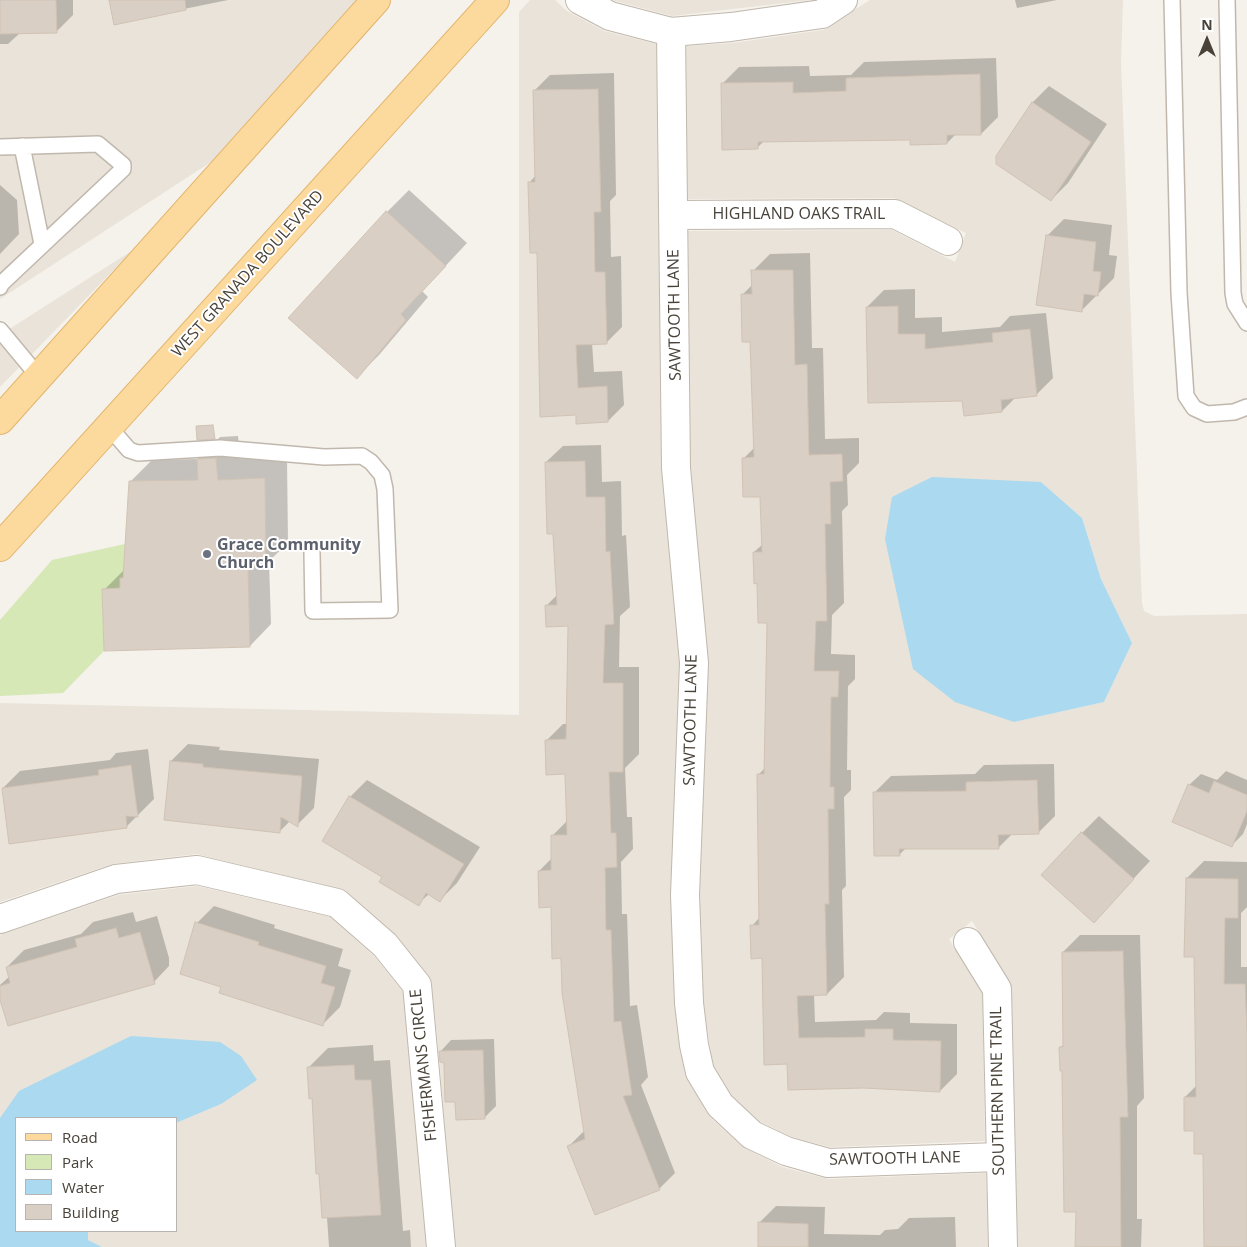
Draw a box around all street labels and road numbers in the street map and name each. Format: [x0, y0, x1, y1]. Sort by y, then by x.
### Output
street label: WEST GRANADA BOULEVARD [168, 187, 328, 361]
street label: HIGHLAND OAKS TRAIL [713, 204, 885, 224]
street label: SAWTOOTH LANE [664, 249, 686, 381]
street label: SAWTOOTH LANE [680, 654, 702, 786]
street label: FISHERMANS CIRCLE [406, 988, 442, 1142]
street label: SOUTHERN PINE TRAIL [987, 1006, 1009, 1176]
street label: SAWTOOTH LANE [829, 1148, 961, 1170]

